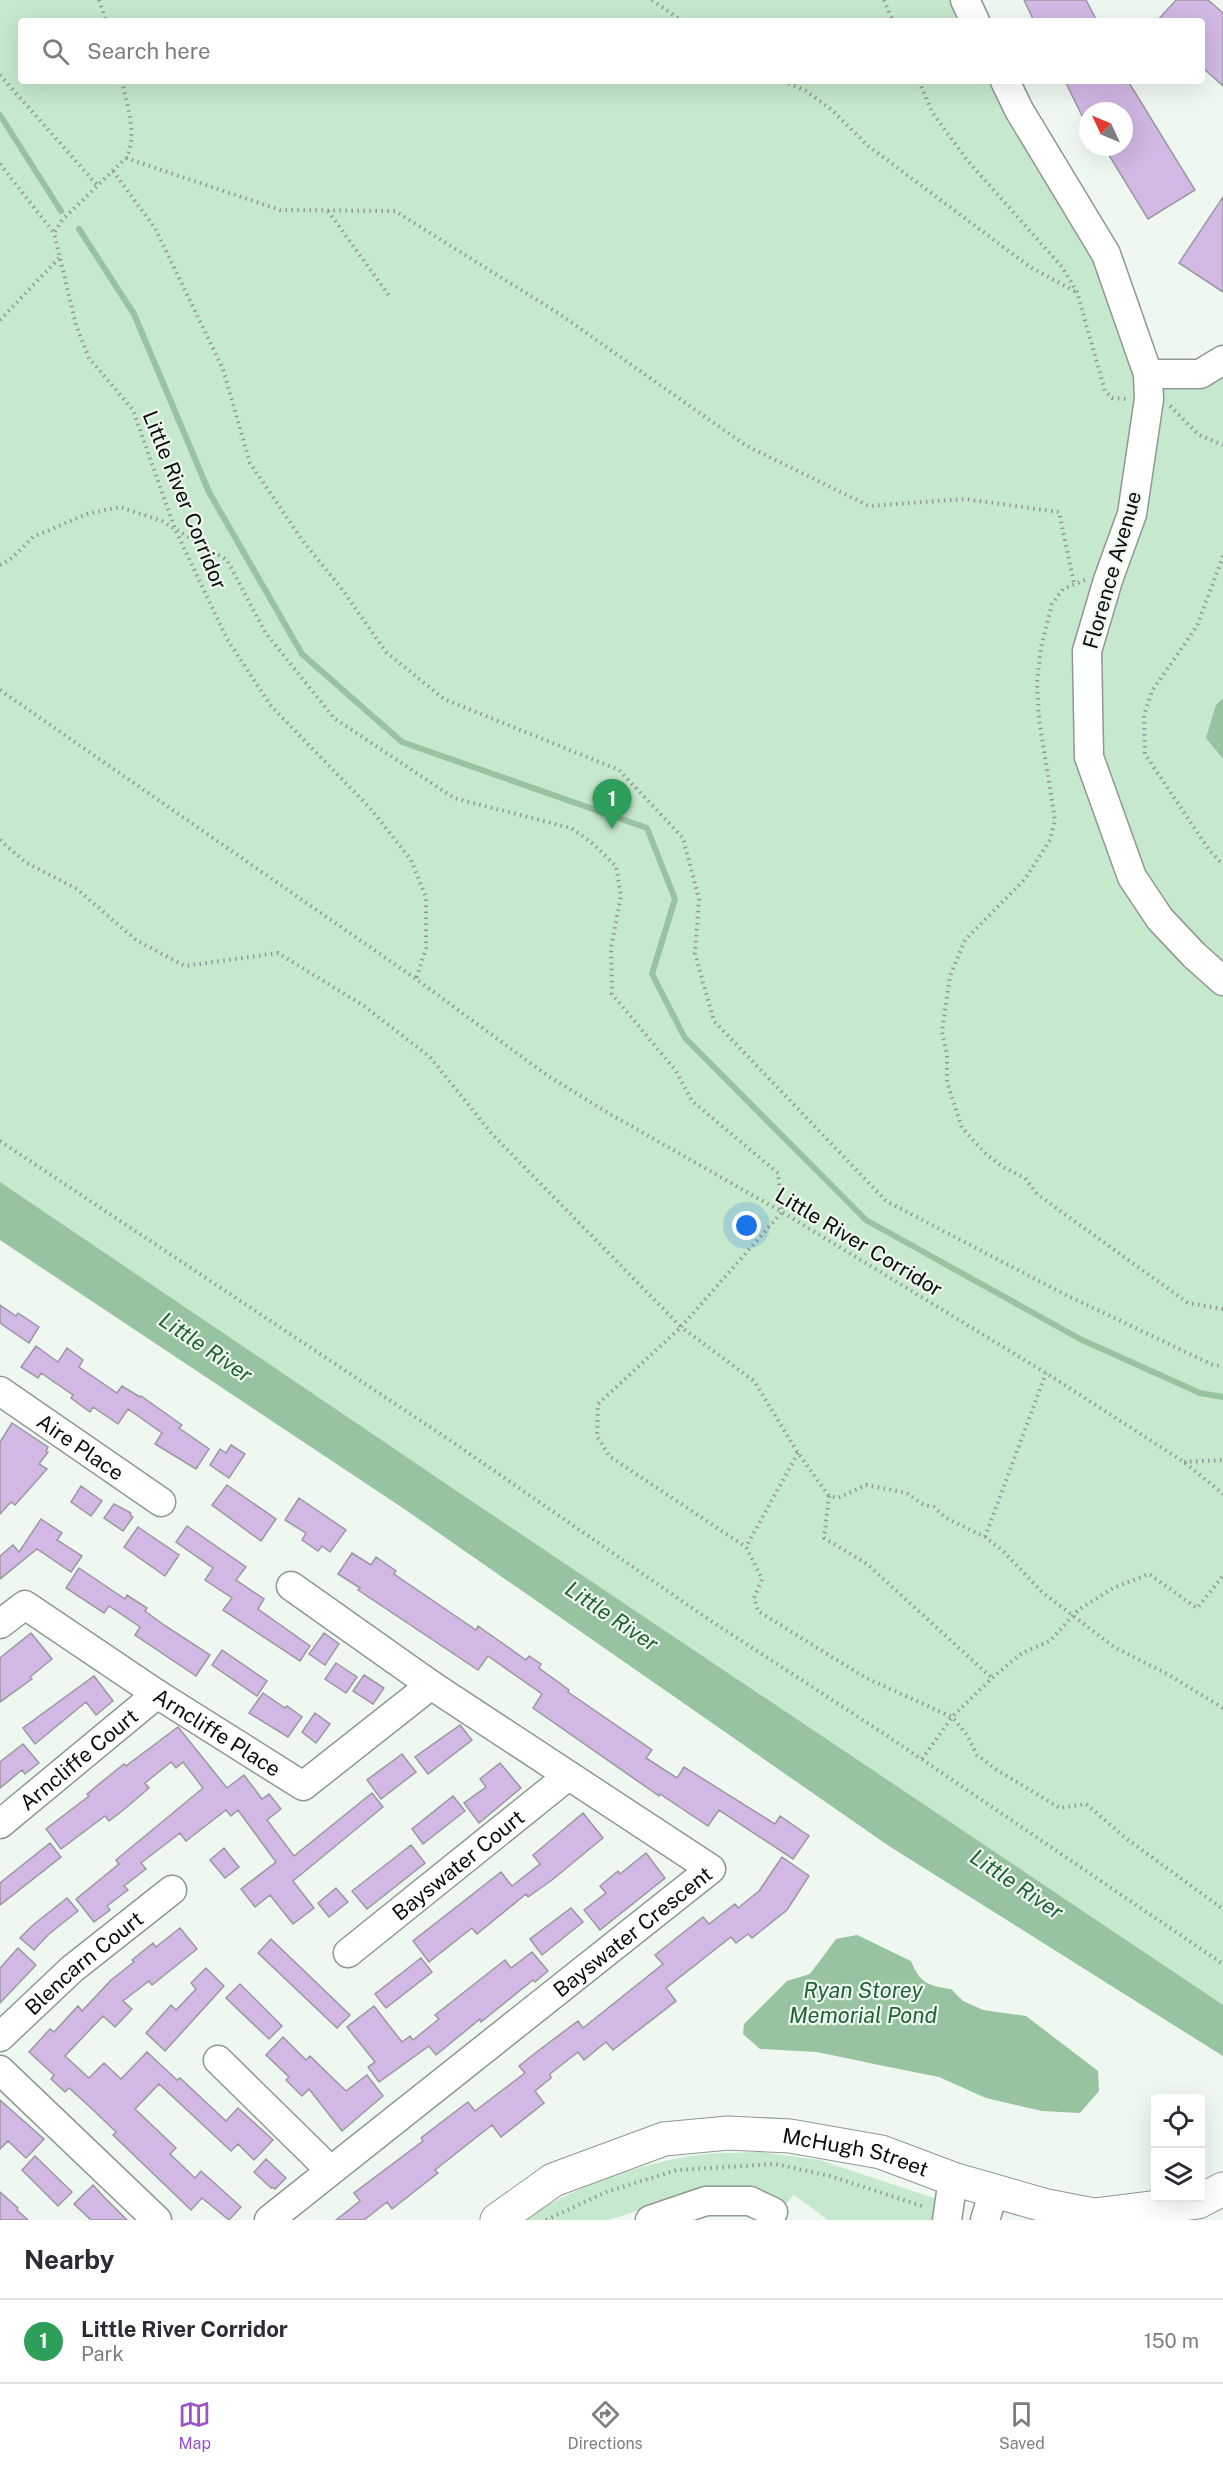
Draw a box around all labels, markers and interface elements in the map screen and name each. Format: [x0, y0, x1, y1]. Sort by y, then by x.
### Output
search box [18, 18, 1205, 84]
icon: search [39, 35, 72, 68]
text: Search here [87, 38, 211, 64]
north arrow [1079, 102, 1133, 156]
street label: Little River Corridor [138, 407, 232, 593]
street label: Florence Avenue [1078, 488, 1146, 652]
pin: 1 [592, 780, 632, 829]
street label: Little River Corridor [771, 1182, 947, 1302]
your location [732, 1211, 761, 1240]
water label: Little River [155, 1306, 258, 1388]
street label: Aire Place [33, 1408, 129, 1485]
water label: Little River [561, 1575, 664, 1657]
street label: Arncliffe Place [149, 1683, 286, 1781]
street label: Arncliffe Court [15, 1703, 143, 1815]
street label: Bayswater Court [387, 1804, 529, 1925]
water label: Little River [966, 1843, 1069, 1925]
street label: Bayswater Crescent [548, 1861, 717, 2002]
street label: Blencarn Court [19, 1906, 148, 2020]
water label: Ryan Storey Memorial Pond [789, 1977, 937, 2028]
map controls [1151, 2094, 1205, 2202]
button: locate [1151, 2094, 1205, 2148]
street label: McHugh Street [781, 2122, 932, 2181]
button: layers [1151, 2148, 1205, 2202]
text: Nearby [24, 2244, 114, 2275]
text: Little River Corridor [81, 2316, 288, 2342]
text: 1 [39, 2329, 48, 2353]
text: 150 m [1144, 2329, 1199, 2353]
text: Park [81, 2342, 124, 2366]
tab: Map [178, 2398, 211, 2453]
tab: Directions [568, 2398, 643, 2453]
tab: Saved [999, 2398, 1045, 2453]

